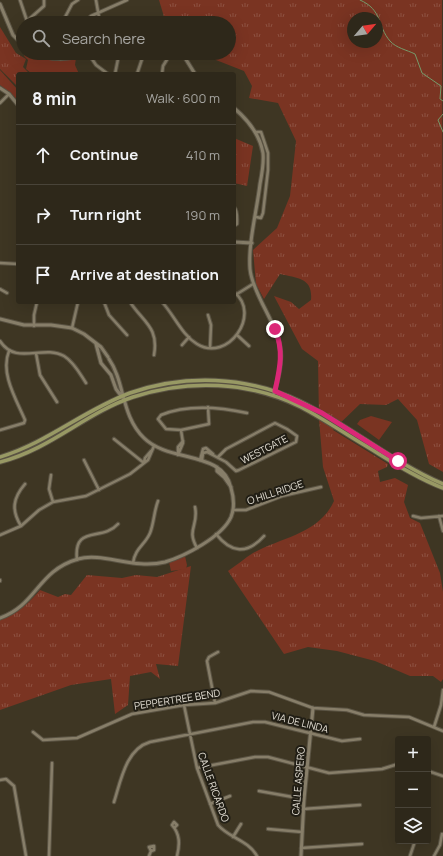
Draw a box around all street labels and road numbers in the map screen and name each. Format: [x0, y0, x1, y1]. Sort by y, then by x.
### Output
street label: WESTGATE [238, 431, 290, 467]
street label: O HILL RIDGE [245, 476, 305, 508]
street label: PEPPERTREE BEND [133, 685, 221, 713]
street label: VIA DE LINDA [270, 708, 331, 736]
street label: CALLE ASPERO [288, 746, 308, 816]
street label: CALLE RICARDO [195, 750, 233, 824]

